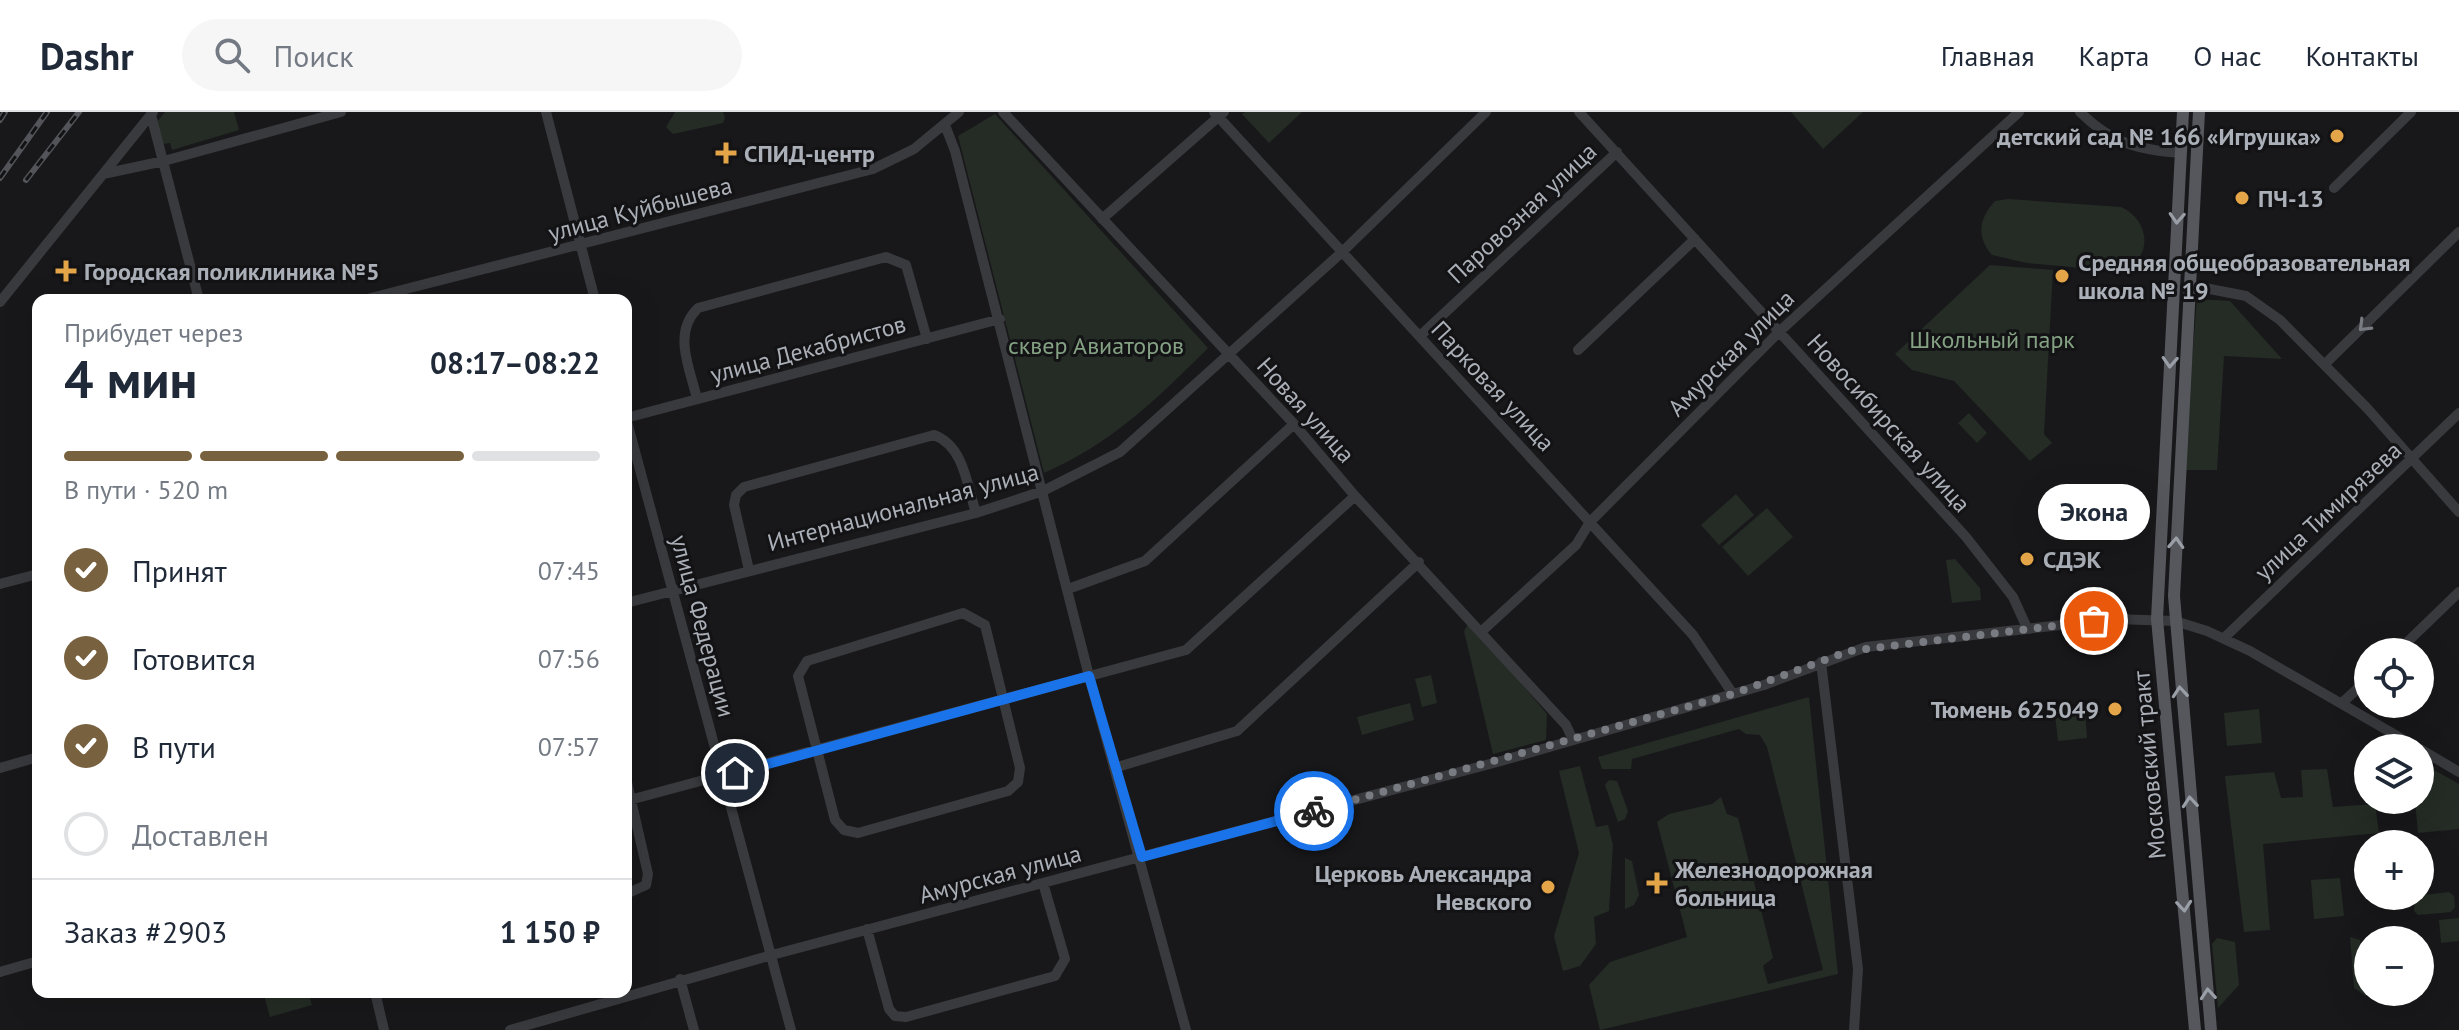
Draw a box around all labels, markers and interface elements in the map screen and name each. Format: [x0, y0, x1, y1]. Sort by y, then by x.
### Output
search box [182, 19, 742, 91]
text: Dashr [40, 31, 134, 80]
icon: search [210, 33, 254, 77]
text: Поиск [274, 36, 354, 75]
text: Главная [1941, 37, 2035, 74]
text: Карта [2079, 37, 2149, 74]
text: О нас [2193, 37, 2262, 74]
text: Контакты [2306, 37, 2419, 74]
place label: детский сад № 166 «Игрушка» [1996, 121, 2321, 152]
marker: детский сад № 166 «Игрушка» [2328, 127, 2346, 145]
street label: Паровозная улица [1441, 136, 1603, 290]
place label: СПИД-центр [744, 138, 875, 169]
marker: СПИД-центр [715, 142, 737, 164]
street label: улица Куйбышева [545, 170, 735, 248]
place label: ПЧ-13 [2258, 183, 2324, 214]
marker: ПЧ-13 [2233, 189, 2251, 207]
one-way arrow [2169, 212, 2186, 225]
place label: Средняя общеобразовательная школа № 19 [2078, 247, 2410, 306]
place label: Городская поликлиника №5 [84, 256, 380, 287]
marker: Городская поликлиника №5 [55, 260, 77, 282]
marker: Средняя общеобразовательная школа № 19 [2053, 267, 2071, 285]
street label: Амурская улица [1661, 283, 1801, 423]
street label: улица Декабристов [707, 308, 909, 390]
street label: Парковая улица [1425, 314, 1561, 458]
text: Прибудет через [64, 316, 243, 349]
one-way arrow [2359, 317, 2373, 332]
park label: Школьный парк [1909, 324, 2075, 355]
street label: Новосибирская улица [1801, 327, 1977, 519]
park label: сквер Авиаторов [1008, 330, 1184, 361]
text: 08:17–08:22 [430, 343, 600, 382]
text: 4 мин [64, 345, 198, 412]
street label: Новая улица [1250, 351, 1362, 469]
one-way arrow [2162, 356, 2179, 369]
street label: улица Тимирязева [2248, 435, 2408, 587]
street label: Интернациональная улица [764, 456, 1042, 558]
text: В пути · 520 m [64, 473, 228, 506]
callout: Экона [2038, 485, 2150, 541]
text: Экона [2060, 495, 2128, 528]
street label: улица Федерации [664, 532, 742, 720]
one-way arrow [2167, 536, 2184, 549]
place label: СДЭК [2043, 544, 2102, 575]
icon: check [64, 548, 108, 592]
marker: СДЭК [2018, 550, 2036, 568]
text: Принят [132, 551, 227, 590]
text: 07:45 [538, 554, 600, 587]
pin [2060, 587, 2128, 655]
icon: bag [2072, 599, 2116, 643]
icon: check [64, 636, 108, 680]
map controls [2354, 638, 2434, 1006]
button: locate [2354, 638, 2434, 718]
text: Готовится [132, 639, 256, 678]
text: 07:56 [538, 642, 600, 675]
street label: Московский тракт [2125, 669, 2173, 860]
one-way arrow [2172, 685, 2189, 698]
place label: Тюмень 625049 [1931, 694, 2099, 725]
marker: Тюмень 625049 [2106, 700, 2124, 718]
icon: check [64, 724, 108, 768]
text: В пути [132, 727, 216, 766]
text: 07:57 [538, 730, 600, 763]
button: layers [2354, 734, 2434, 814]
pin [701, 739, 769, 807]
icon: home [713, 751, 757, 795]
courier [1274, 771, 1354, 851]
icon: bike [1292, 789, 1336, 833]
one-way arrow [2182, 795, 2199, 808]
text: Доставлен [132, 815, 269, 854]
button: + [2354, 830, 2434, 910]
street label: Амурская улица [915, 837, 1085, 911]
place label: Железнодорожная больница [1674, 854, 1873, 913]
place label: Церковь Александра Невского [1315, 858, 1532, 917]
marker: Железнодорожная больница [1646, 872, 1668, 894]
marker: Церковь Александра Невского [1539, 878, 1557, 896]
one-way arrow [2175, 900, 2192, 913]
text: Заказ #2903 [64, 912, 227, 951]
text: 1 150 ₽ [500, 912, 600, 951]
button: − [2354, 926, 2434, 1006]
one-way arrow [2199, 987, 2216, 1000]

